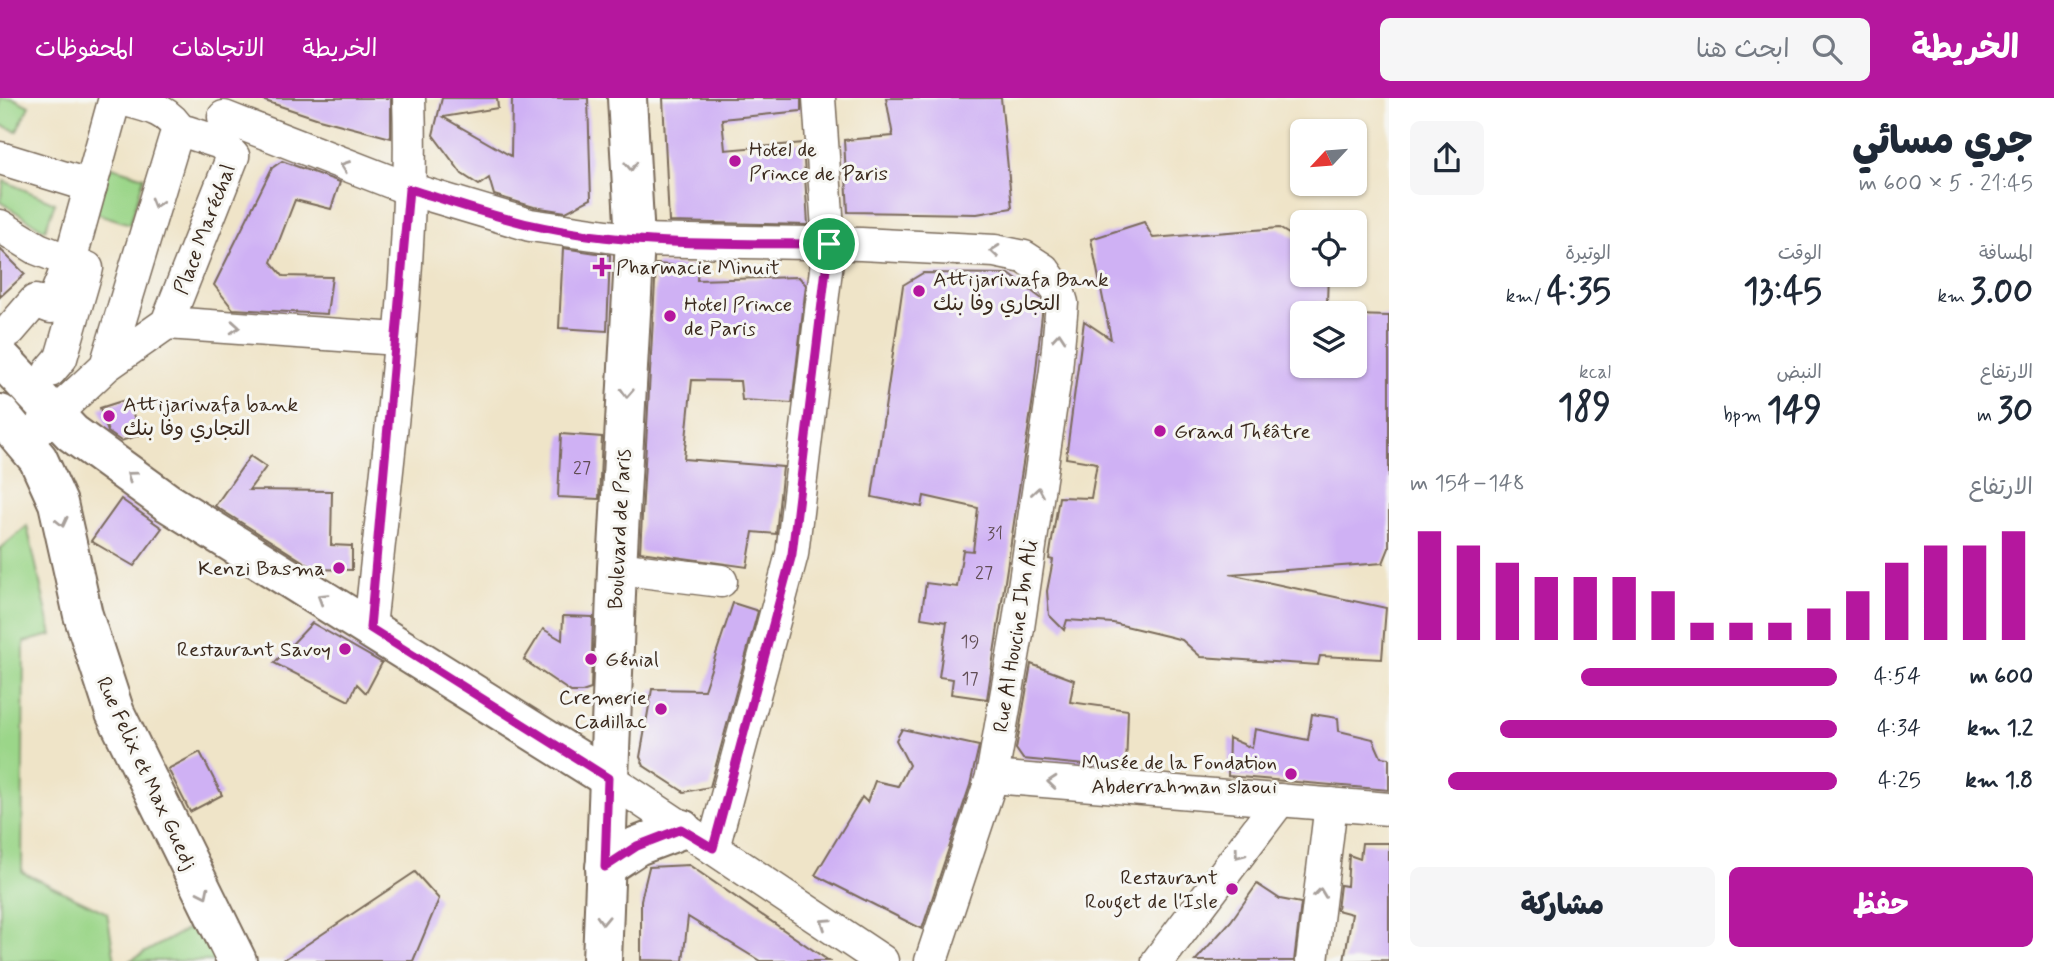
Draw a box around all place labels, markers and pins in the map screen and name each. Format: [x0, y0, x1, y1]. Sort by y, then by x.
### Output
place label: Hotel de Prince de Paris [749, 136, 888, 188]
marker: Hotel de Prince de Paris [727, 153, 743, 169]
pin [799, 214, 859, 274]
place label: Pharmacie Minuit [616, 254, 780, 282]
marker: Pharmacie Minuit [594, 259, 610, 275]
place label: Attijariwafa Bank التجاري وفا بنك [933, 266, 1109, 318]
marker: Attijariwafa Bank التجاري وفا بنك [911, 283, 927, 299]
place label: Hotel Prince de Paris [684, 291, 792, 343]
marker: Hotel Prince de Paris [662, 308, 678, 324]
place label: Attijariwafa bank التجاري وفا بنك [123, 391, 299, 443]
marker: Attijariwafa bank التجاري وفا بنك [101, 408, 117, 424]
place label: Grand Théâtre [1174, 418, 1311, 446]
marker: Grand Théâtre [1152, 423, 1168, 439]
place label: Kenzi Basma [198, 555, 325, 583]
marker: Kenzi Basma [331, 560, 347, 576]
place label: Restaurant Savoy [177, 636, 331, 664]
marker: Restaurant Savoy [337, 641, 353, 657]
place label: Génial [605, 646, 659, 674]
marker: Génial [583, 651, 599, 667]
place label: Cremerie Cadillac [559, 684, 647, 736]
marker: Cremerie Cadillac [653, 701, 669, 717]
place label: Musée de la Fondation Abderrahman slaoui [1082, 749, 1277, 801]
marker: Musée de la Fondation Abderrahman slaoui [1283, 766, 1299, 782]
place label: Restaurant Rouget de l'Isle [1085, 864, 1218, 918]
marker: Restaurant Rouget de l'Isle [1224, 881, 1240, 897]

